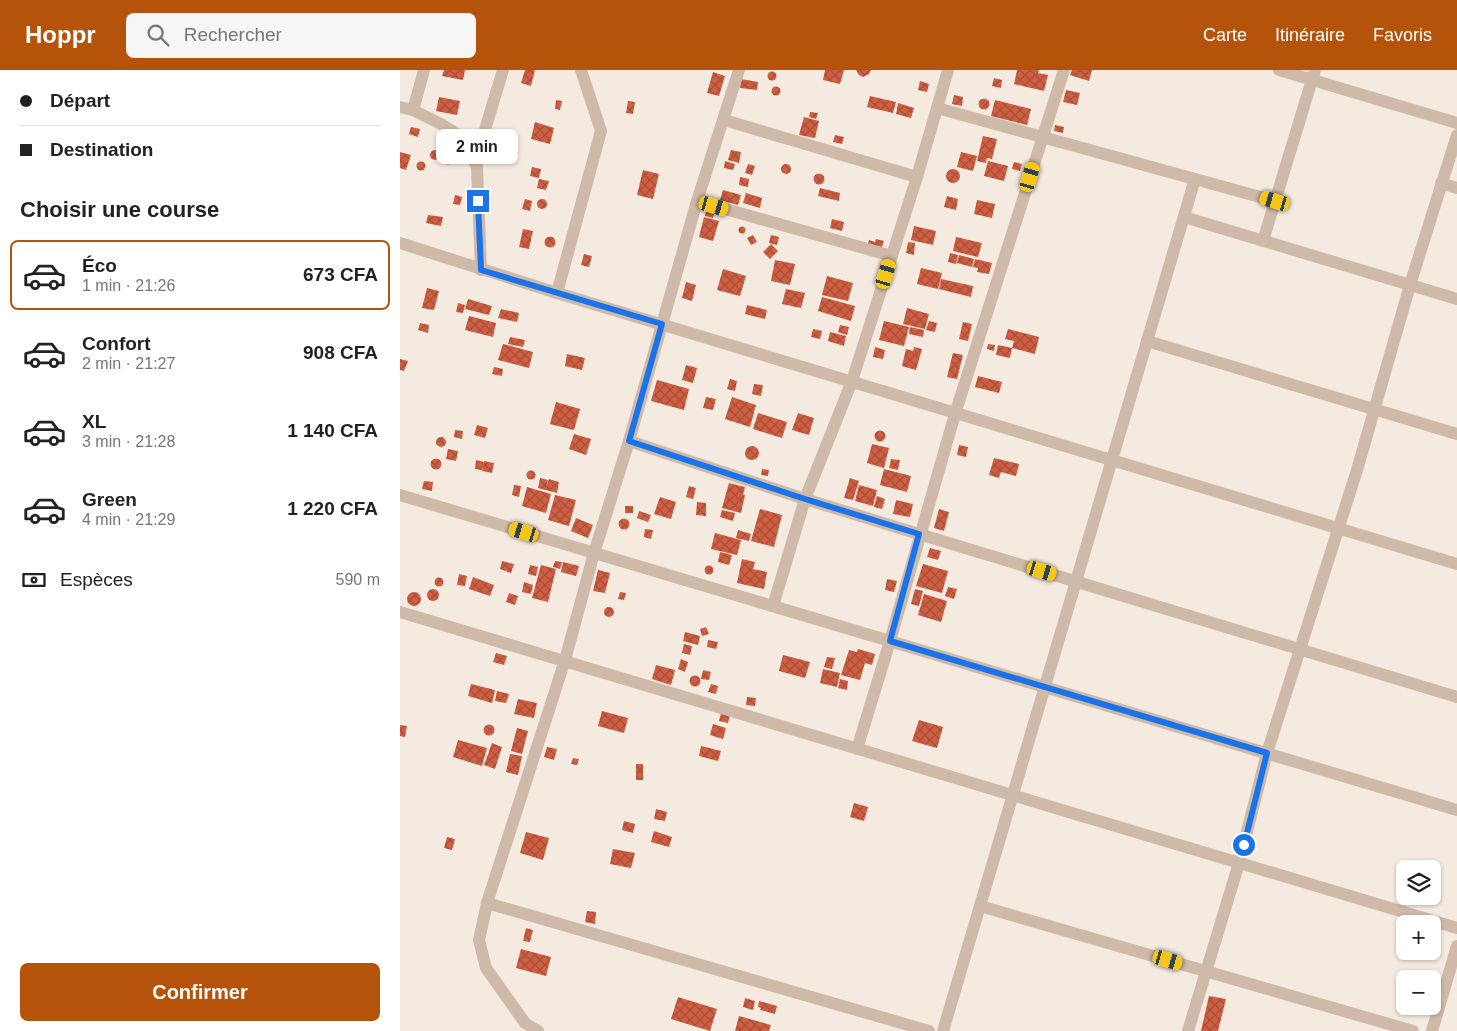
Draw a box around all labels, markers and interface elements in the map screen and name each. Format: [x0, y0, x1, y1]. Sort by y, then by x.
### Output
search box [126, 13, 476, 58]
text: Hoppr [25, 21, 96, 48]
icon: search [144, 21, 172, 49]
text: Rechercher [184, 24, 282, 45]
text: Carte [1203, 25, 1247, 45]
text: Itinéraire [1275, 25, 1345, 45]
text: Favoris [1373, 25, 1432, 45]
text: Départ [50, 90, 110, 111]
callout: 2 min [437, 128, 519, 164]
text: 2 min [456, 138, 498, 155]
text: Destination [50, 139, 153, 160]
car [1018, 161, 1041, 193]
route end [467, 190, 489, 212]
car [1258, 190, 1291, 212]
car [697, 195, 730, 217]
text: Choisir une course [20, 197, 219, 222]
icon: car [22, 253, 67, 298]
text: Éco [82, 255, 117, 276]
car [874, 257, 897, 291]
text: 673 CFA [303, 264, 378, 285]
text: 1 min · 21:26 [82, 277, 175, 294]
icon: car [22, 331, 67, 376]
text: Confort [82, 333, 151, 354]
text: 908 CFA [303, 342, 378, 363]
text: 2 min · 21:27 [82, 355, 175, 372]
icon: car [22, 409, 67, 454]
text: XL [82, 411, 106, 432]
text: 1 140 CFA [287, 420, 378, 441]
text: 3 min · 21:28 [82, 433, 175, 450]
icon: car [22, 487, 67, 532]
text: Green [82, 489, 137, 510]
text: 1 220 CFA [287, 498, 378, 519]
text: 4 min · 21:29 [82, 511, 175, 528]
car [507, 520, 540, 544]
car [1025, 559, 1058, 583]
icon: cash [20, 566, 48, 594]
text: Espèces [60, 569, 133, 590]
text: 590 m [336, 571, 380, 588]
route start [1233, 834, 1255, 856]
map controls [1396, 860, 1441, 1015]
button: layers [1396, 860, 1441, 905]
button: + [1396, 915, 1441, 960]
car [1151, 949, 1184, 971]
button: Confirmer [20, 963, 380, 1021]
button: − [1396, 970, 1441, 1015]

